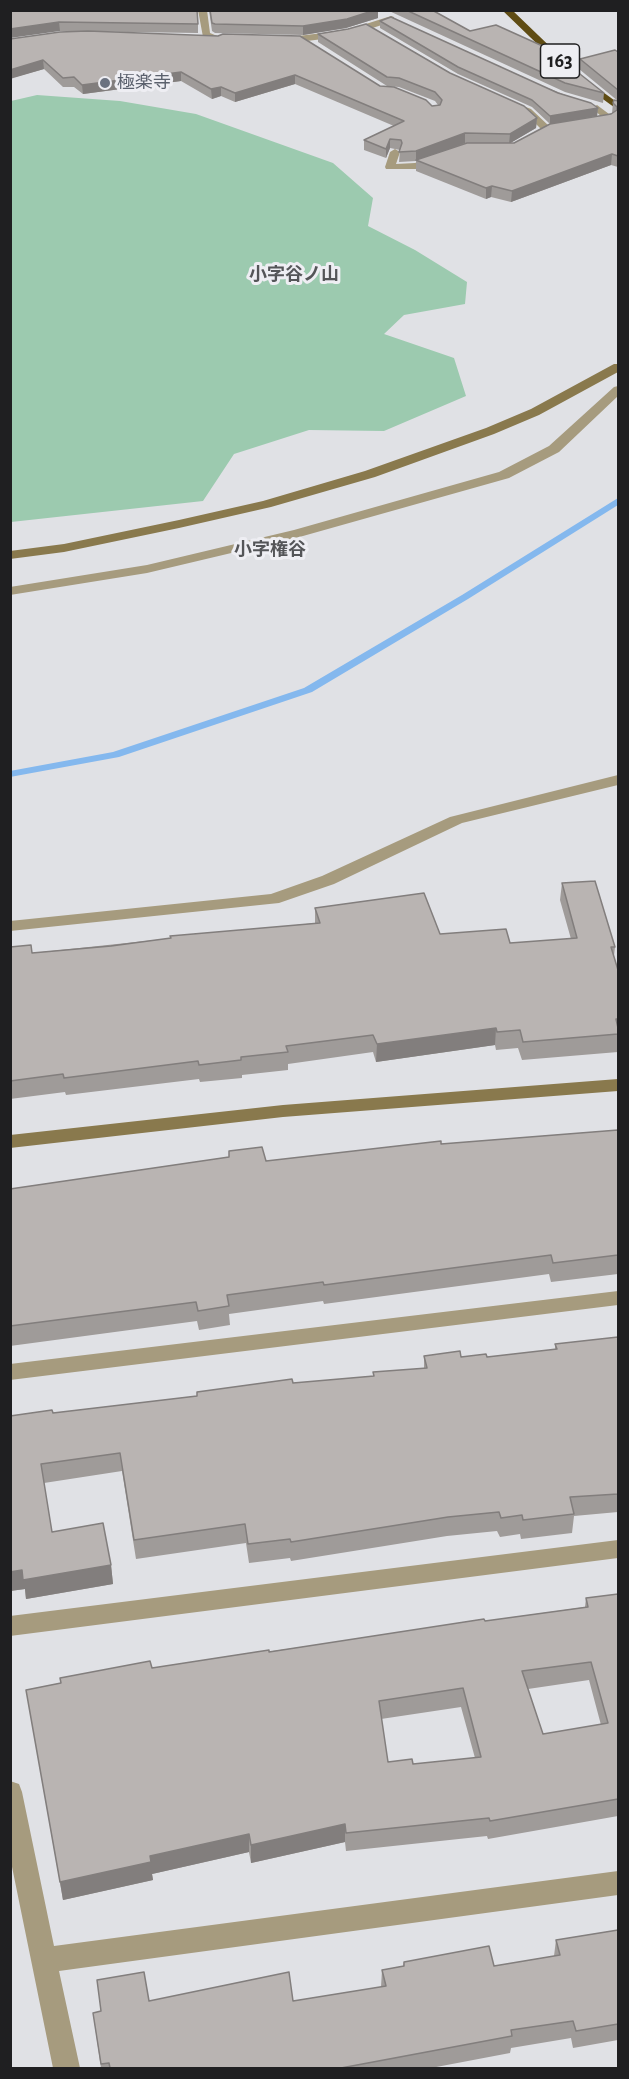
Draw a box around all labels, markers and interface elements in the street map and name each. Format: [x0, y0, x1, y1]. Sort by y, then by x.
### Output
road number: 163 [540, 44, 580, 78]
place label: 極楽寺 [117, 72, 171, 94]
marker: 極楽寺 [98, 76, 112, 90]
district label: 小字谷ノ山 [249, 264, 339, 286]
district label: 小字権谷 [234, 539, 306, 561]

